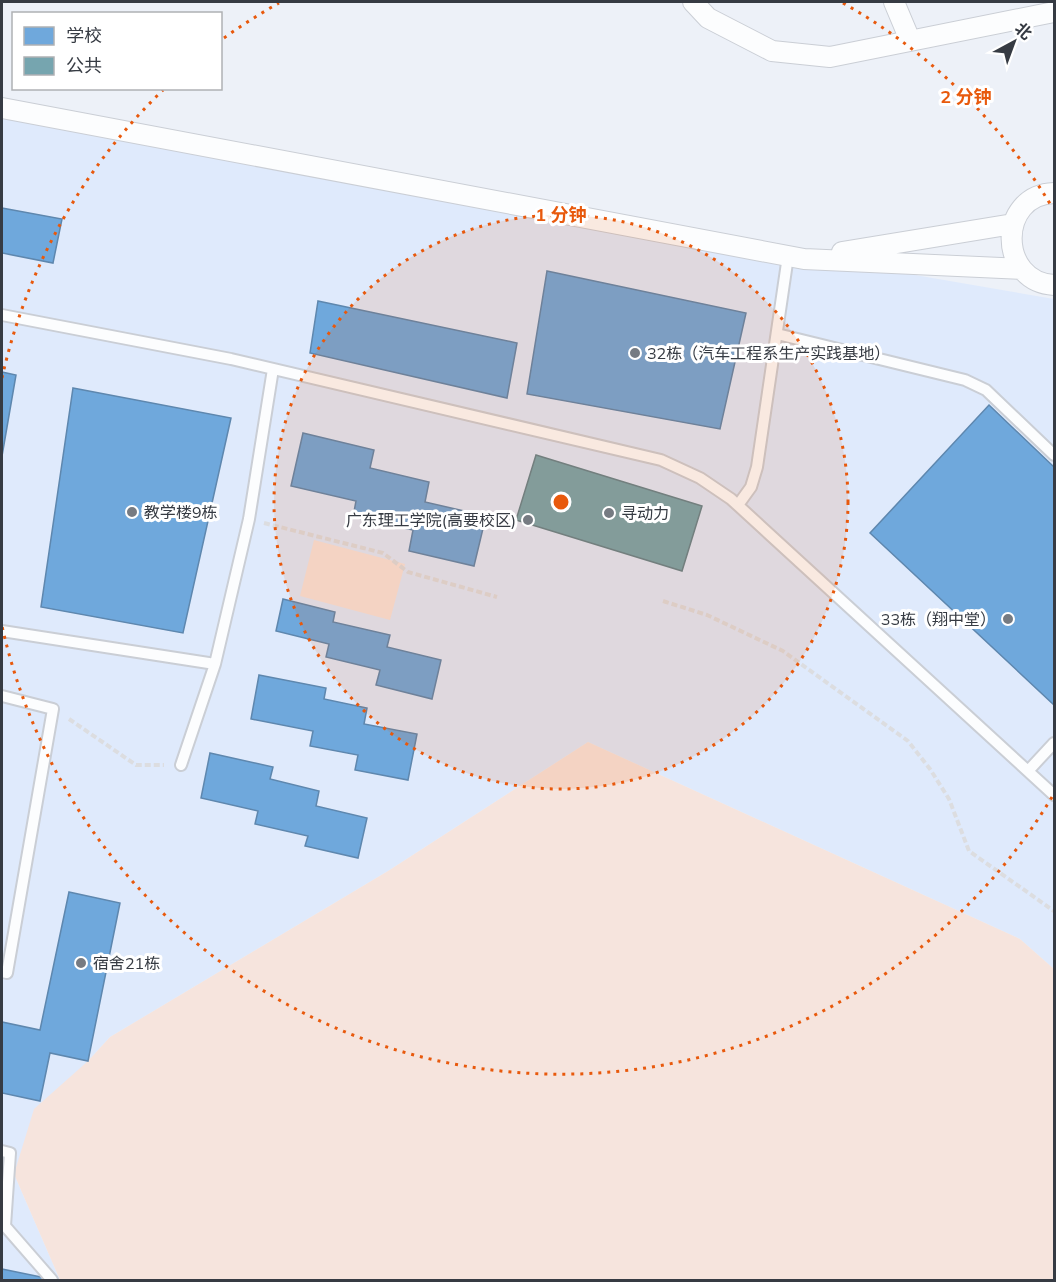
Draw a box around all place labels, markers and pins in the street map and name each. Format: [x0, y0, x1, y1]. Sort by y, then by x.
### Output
place label: 32栋（汽车工程系生产实践基地） [647, 343, 890, 363]
marker: 32栋（汽车工程系生产实践基地） [628, 346, 642, 360]
centre of rings [551, 492, 571, 512]
place label: 教学楼9栋 [144, 502, 218, 522]
place label: 寻动力 [621, 503, 669, 523]
marker: 教学楼9栋 [125, 505, 139, 519]
marker: 寻动力 [602, 506, 616, 520]
place label: 广东理工学院(高要校区) [346, 510, 516, 530]
marker: 广东理工学院(高要校区) [521, 513, 535, 527]
place label: 33栋（翔中堂） [881, 609, 996, 629]
marker: 33栋（翔中堂） [1001, 612, 1015, 626]
place label: 宿舍21栋 [93, 953, 160, 973]
marker: 宿舍21栋 [74, 956, 88, 970]

